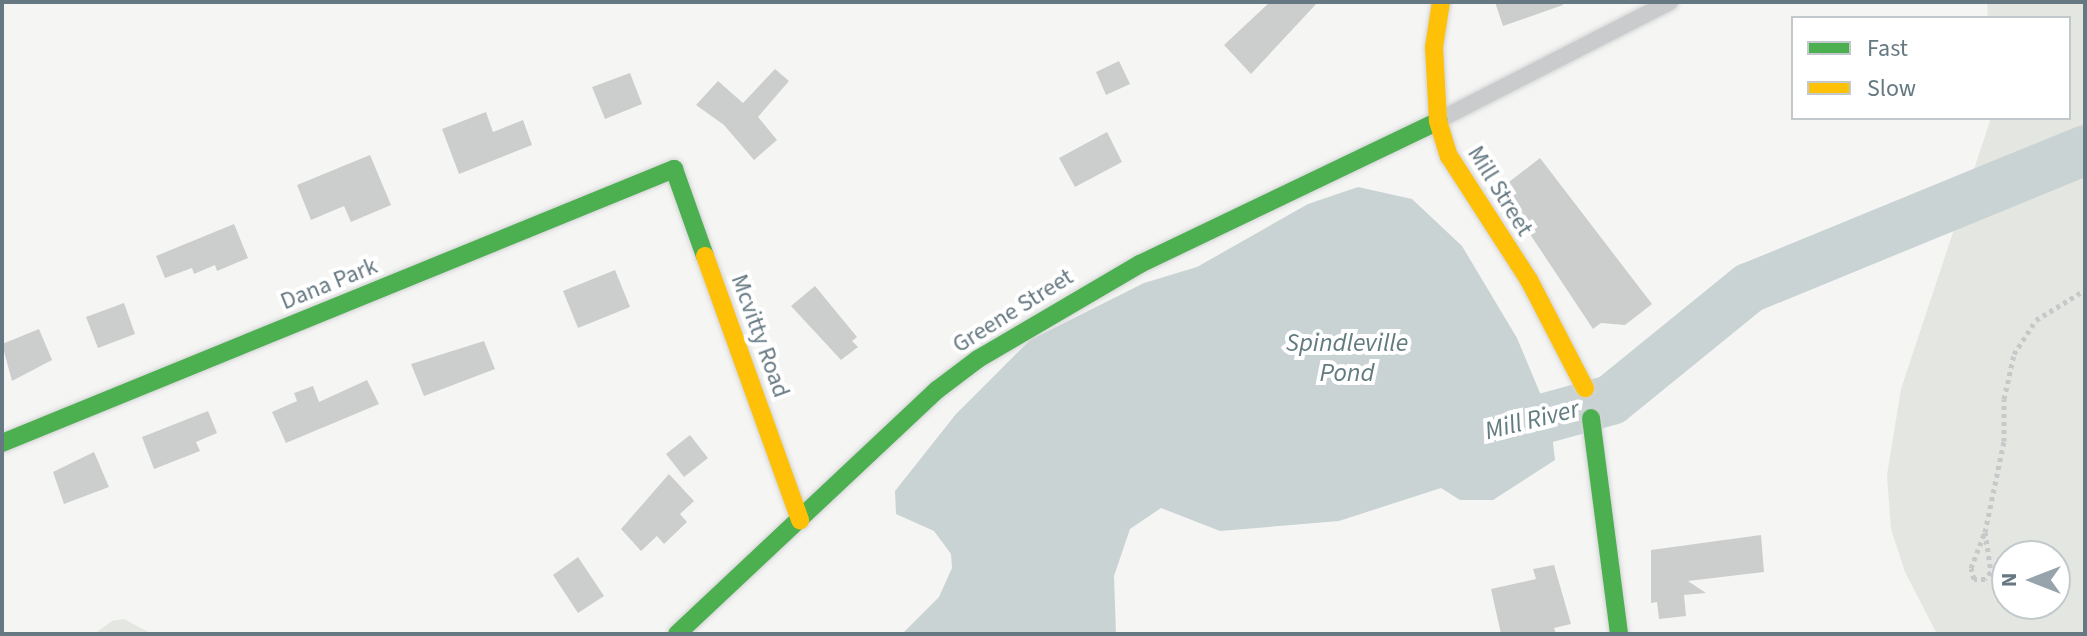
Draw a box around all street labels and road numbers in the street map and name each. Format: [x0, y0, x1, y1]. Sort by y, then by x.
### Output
street label: Mill Street [1461, 141, 1539, 241]
street label: Dana Park [276, 252, 382, 316]
street label: Greene Street [947, 263, 1079, 359]
street label: Mcvitty Road [724, 271, 796, 401]

